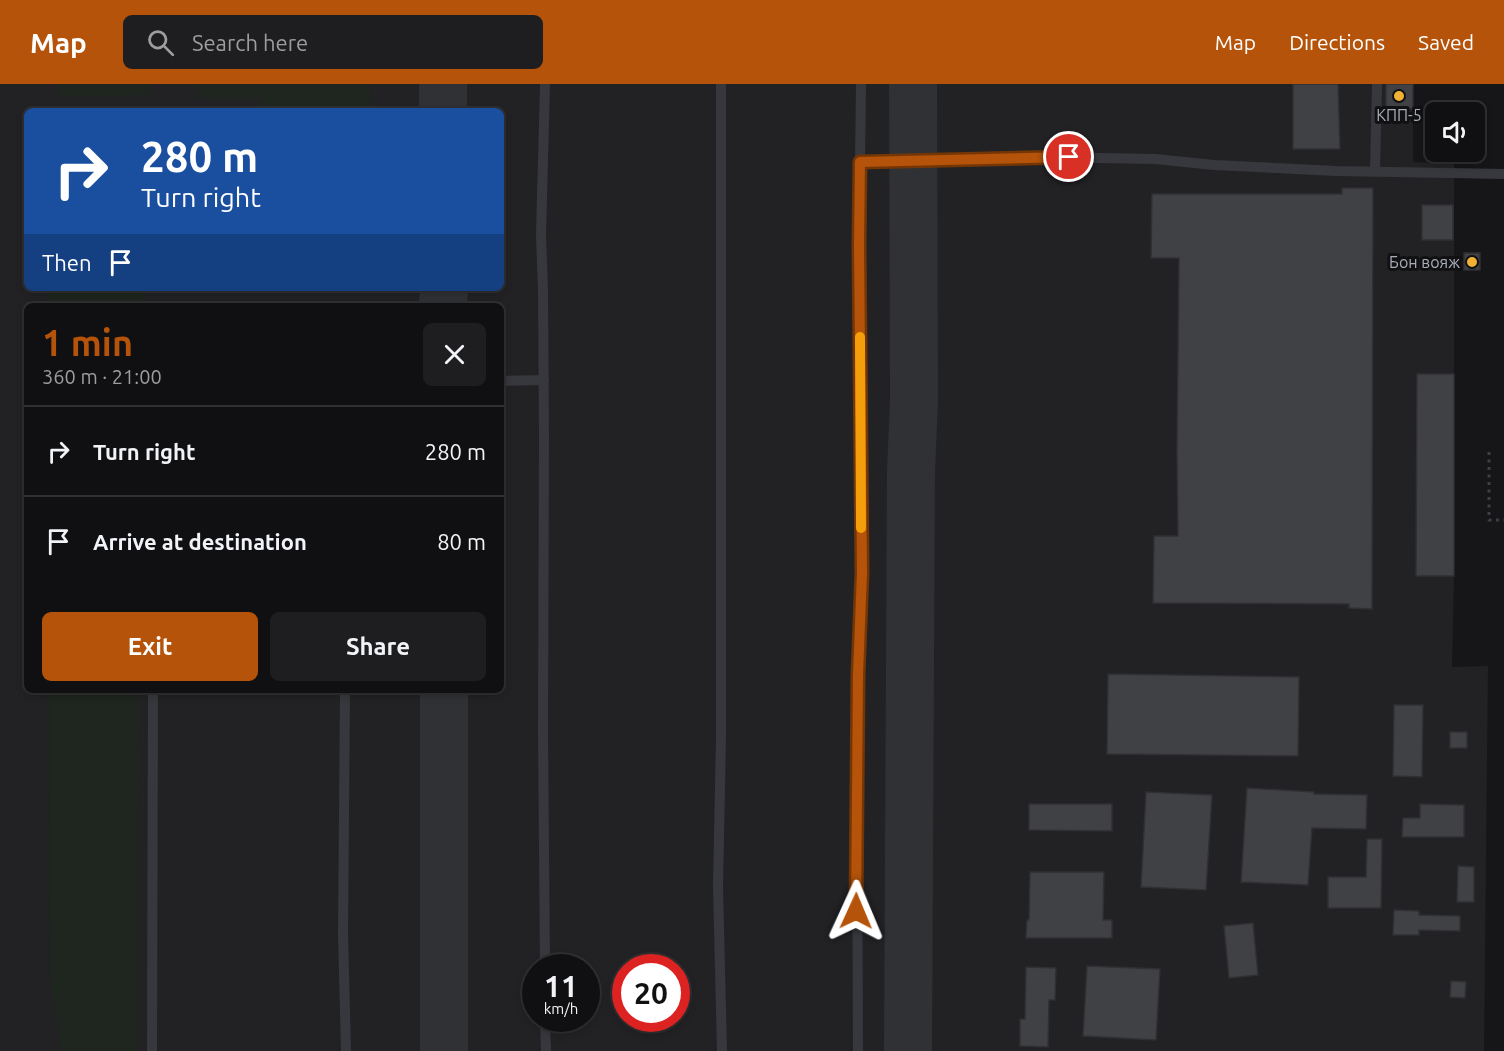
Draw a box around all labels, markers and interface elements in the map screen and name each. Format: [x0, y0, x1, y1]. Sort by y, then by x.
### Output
search box [123, 15, 543, 69]
icon: search [144, 26, 177, 59]
text: Map [30, 27, 87, 58]
text: Search here [192, 30, 308, 55]
text: Map [1215, 30, 1256, 54]
text: Directions [1289, 30, 1385, 54]
text: Saved [1418, 30, 1474, 54]
marker: КПП-5 [1392, 89, 1406, 103]
map controls [1425, 102, 1485, 162]
button: sound [1425, 102, 1485, 162]
place label: КПП-5 [1376, 106, 1422, 124]
pin [1043, 131, 1094, 182]
icon: right [42, 132, 120, 210]
text: 280 m [141, 133, 258, 180]
icon: arrive [1052, 140, 1085, 173]
text: Turn right [141, 182, 261, 212]
icon: arrive [104, 246, 137, 279]
text: Then [42, 250, 92, 275]
place label: Бон вояж [1389, 253, 1460, 271]
marker: Бон вояж [1465, 255, 1479, 269]
text: 1 min [42, 322, 133, 363]
button: close [423, 323, 486, 386]
text: 360 m · 21:00 [42, 365, 162, 388]
icon: right [42, 435, 75, 468]
text: Turn right [93, 439, 195, 464]
text: 280 m [425, 439, 486, 464]
icon: arrive [42, 525, 75, 558]
text: Arrive at destination [93, 529, 307, 554]
text: 80 m [437, 529, 486, 554]
button: Exit [42, 612, 258, 681]
button: Share [270, 612, 486, 681]
position arrow [824, 879, 888, 943]
speed limit sign: 20 [612, 954, 690, 1032]
text: 11 [544, 969, 578, 1003]
text: km/h [544, 1000, 578, 1017]

